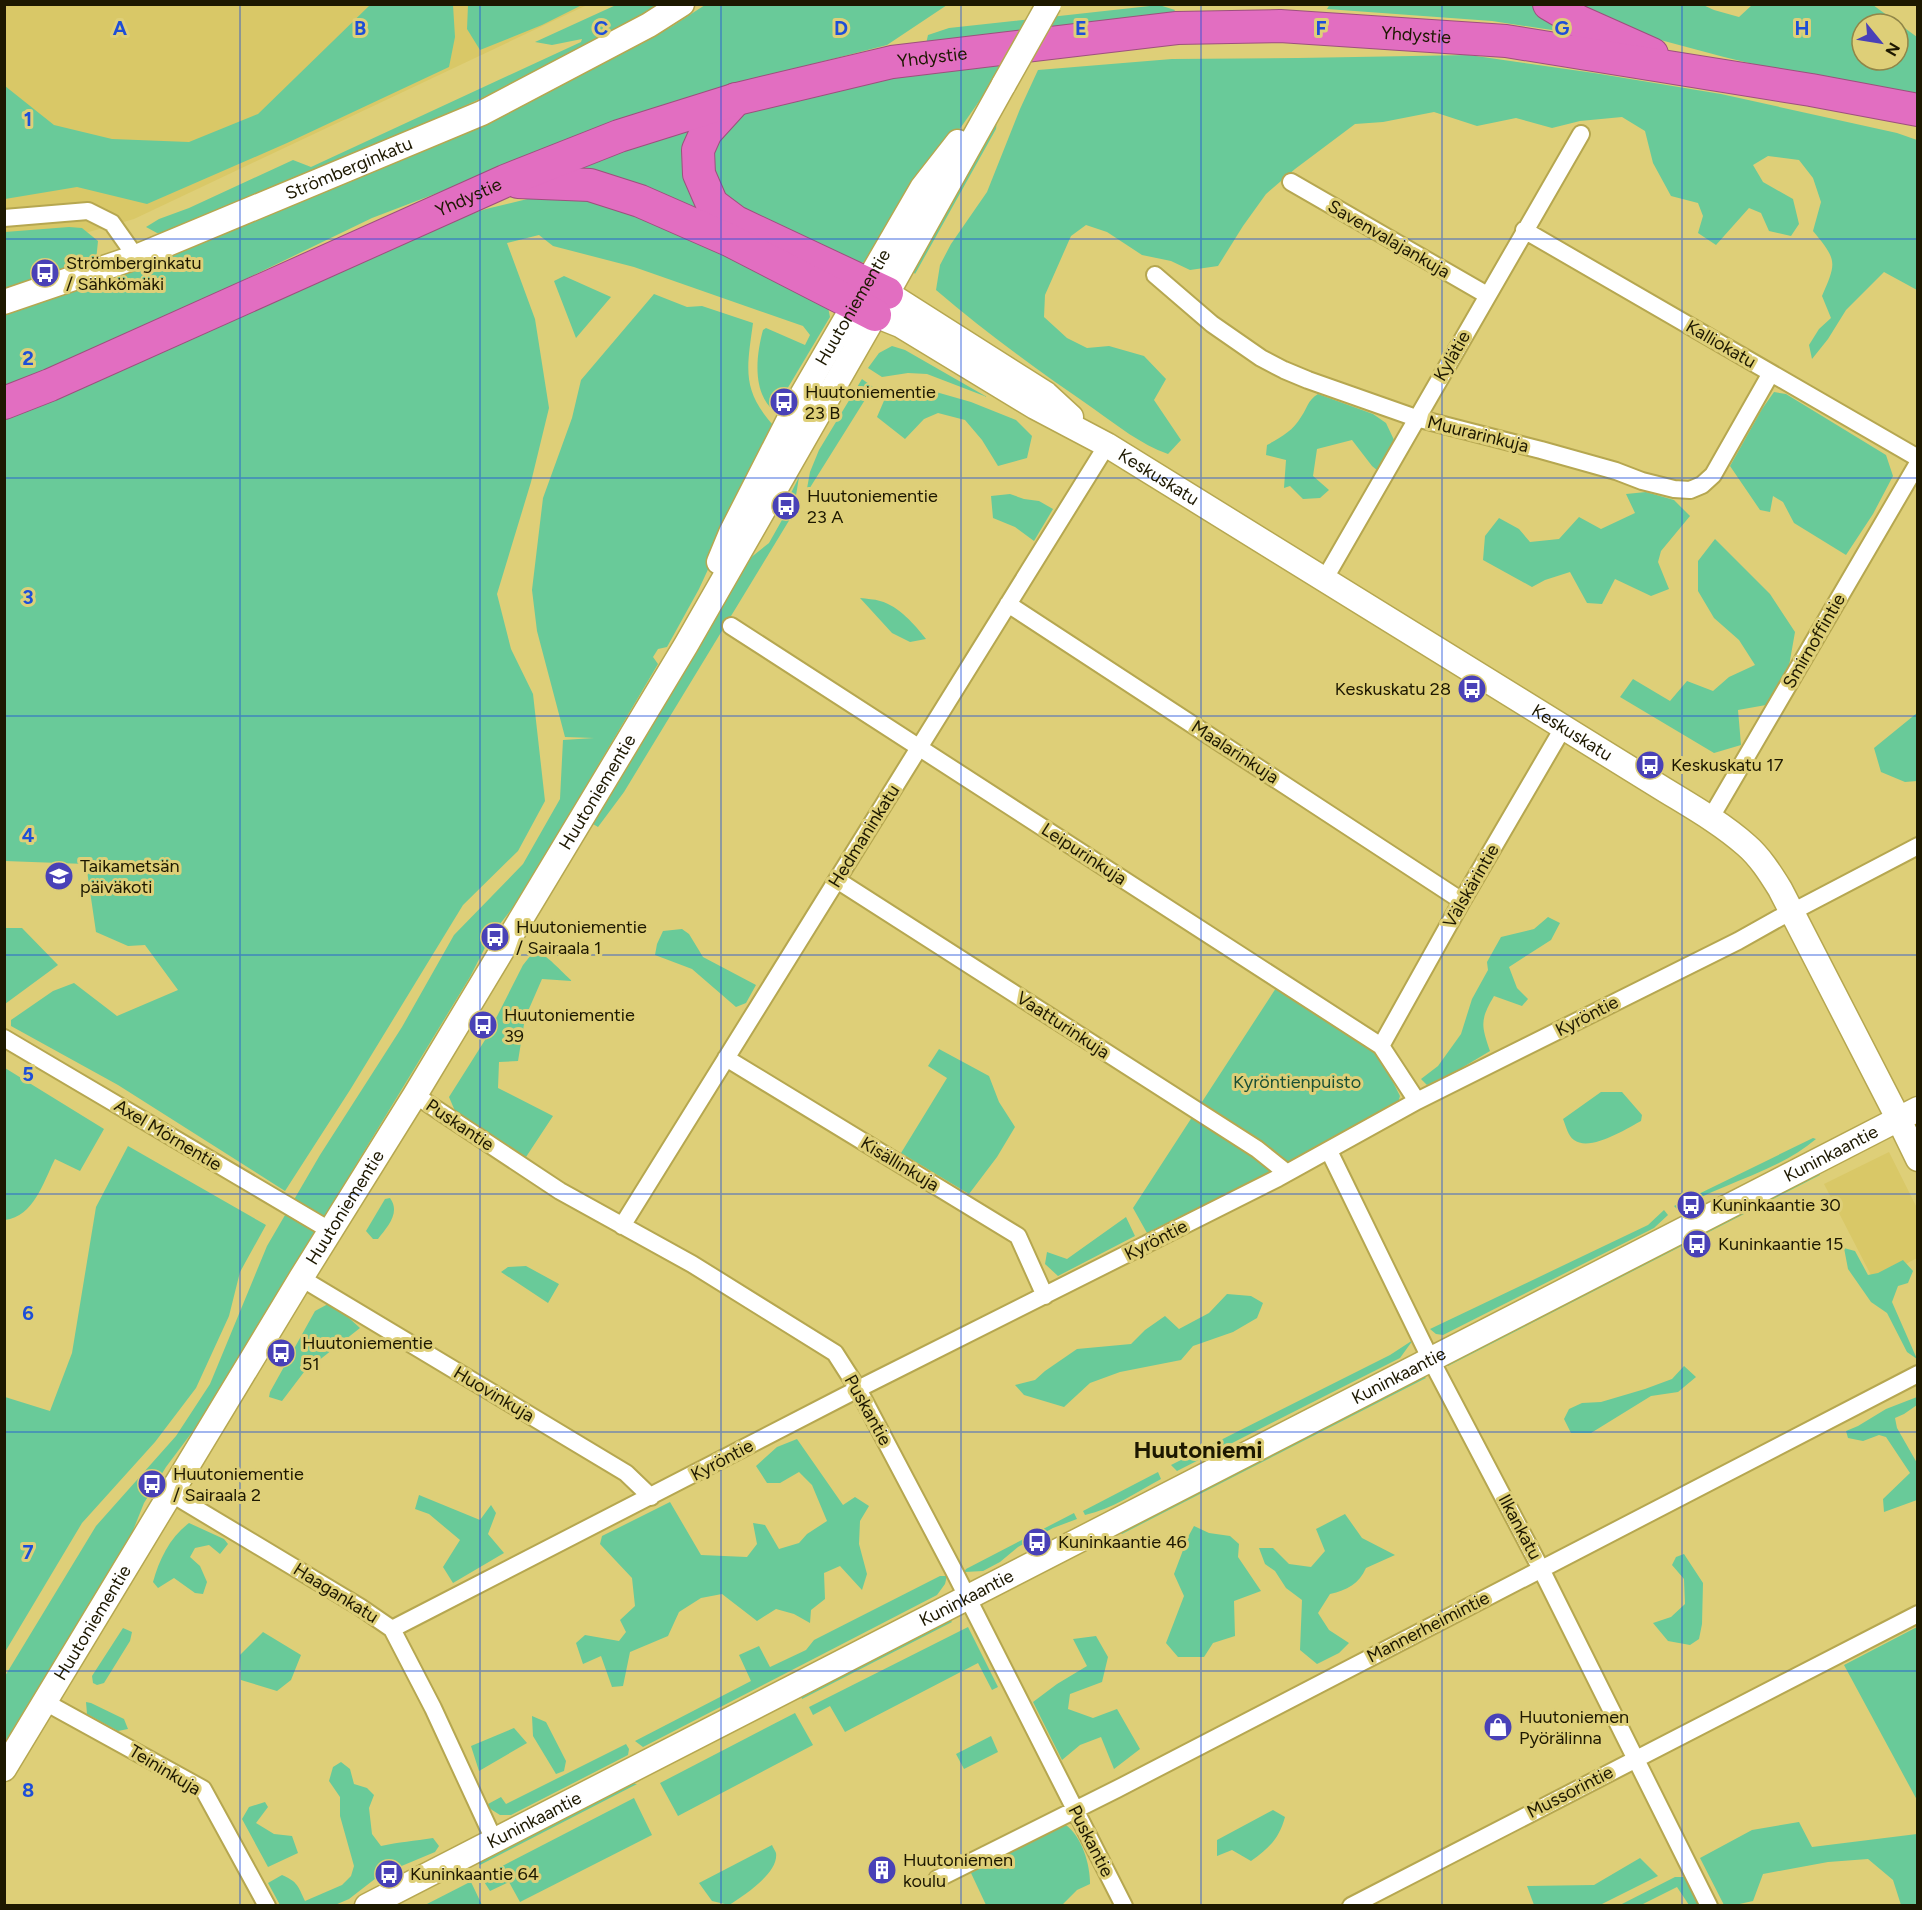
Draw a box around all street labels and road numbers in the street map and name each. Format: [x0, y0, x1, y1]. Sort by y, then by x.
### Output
street label: Yhdystie [1380, 22, 1452, 48]
street label: Yhdystie [896, 42, 968, 72]
street label: Strömberginkatu [282, 132, 416, 205]
street label: Yhdystie [432, 173, 505, 222]
street label: Savenvalajankuja [1324, 195, 1454, 283]
street label: Huutoniementie [810, 245, 895, 369]
street label: Kalliokatu [1682, 315, 1760, 373]
street label: Kylätie [1429, 327, 1475, 385]
street label: Muurarinkuja [1425, 411, 1531, 457]
street label: Keskuskatu [1114, 444, 1203, 510]
street label: Smirnoffintie [1778, 590, 1850, 692]
street label: Keskuskatu [1528, 699, 1616, 766]
street label: Maalarinkuja [1187, 716, 1283, 788]
street label: Huutoniementie [554, 730, 641, 854]
street label: Hedmaninkatu [824, 780, 904, 892]
street label: Leipurinkuja [1037, 818, 1131, 890]
street label: Välskärintie [1438, 840, 1504, 932]
street label: Vaatturinkuja [1012, 987, 1114, 1063]
street label: Kyröntie [1552, 991, 1622, 1041]
street label: Axel Mörnentie [110, 1094, 226, 1176]
street label: Puskantie [422, 1094, 498, 1156]
street label: Kuninkaantie [1780, 1120, 1882, 1187]
street label: Kisällinkuja [857, 1132, 943, 1196]
street label: Huutoniementie [301, 1146, 389, 1269]
street label: Kyröntie [1121, 1215, 1191, 1265]
street label: Kuninkaantie [1348, 1342, 1450, 1409]
street label: Huovinkuja [450, 1361, 538, 1427]
street label: Puskantie [840, 1371, 896, 1449]
street label: Kyröntie [687, 1434, 757, 1486]
street label: Ilkankatu [1494, 1490, 1546, 1564]
street label: Haagankatu [289, 1558, 383, 1628]
street label: Huutoniementie [49, 1561, 136, 1684]
street label: Kuninkaantie [916, 1565, 1018, 1631]
street label: Mannerheimintie [1363, 1587, 1493, 1667]
street label: Teininkuja [125, 1740, 205, 1800]
street label: Mussorintie [1523, 1761, 1617, 1823]
street label: Kuninkaantie [483, 1787, 585, 1853]
street label: Puskantie [1064, 1802, 1118, 1881]

